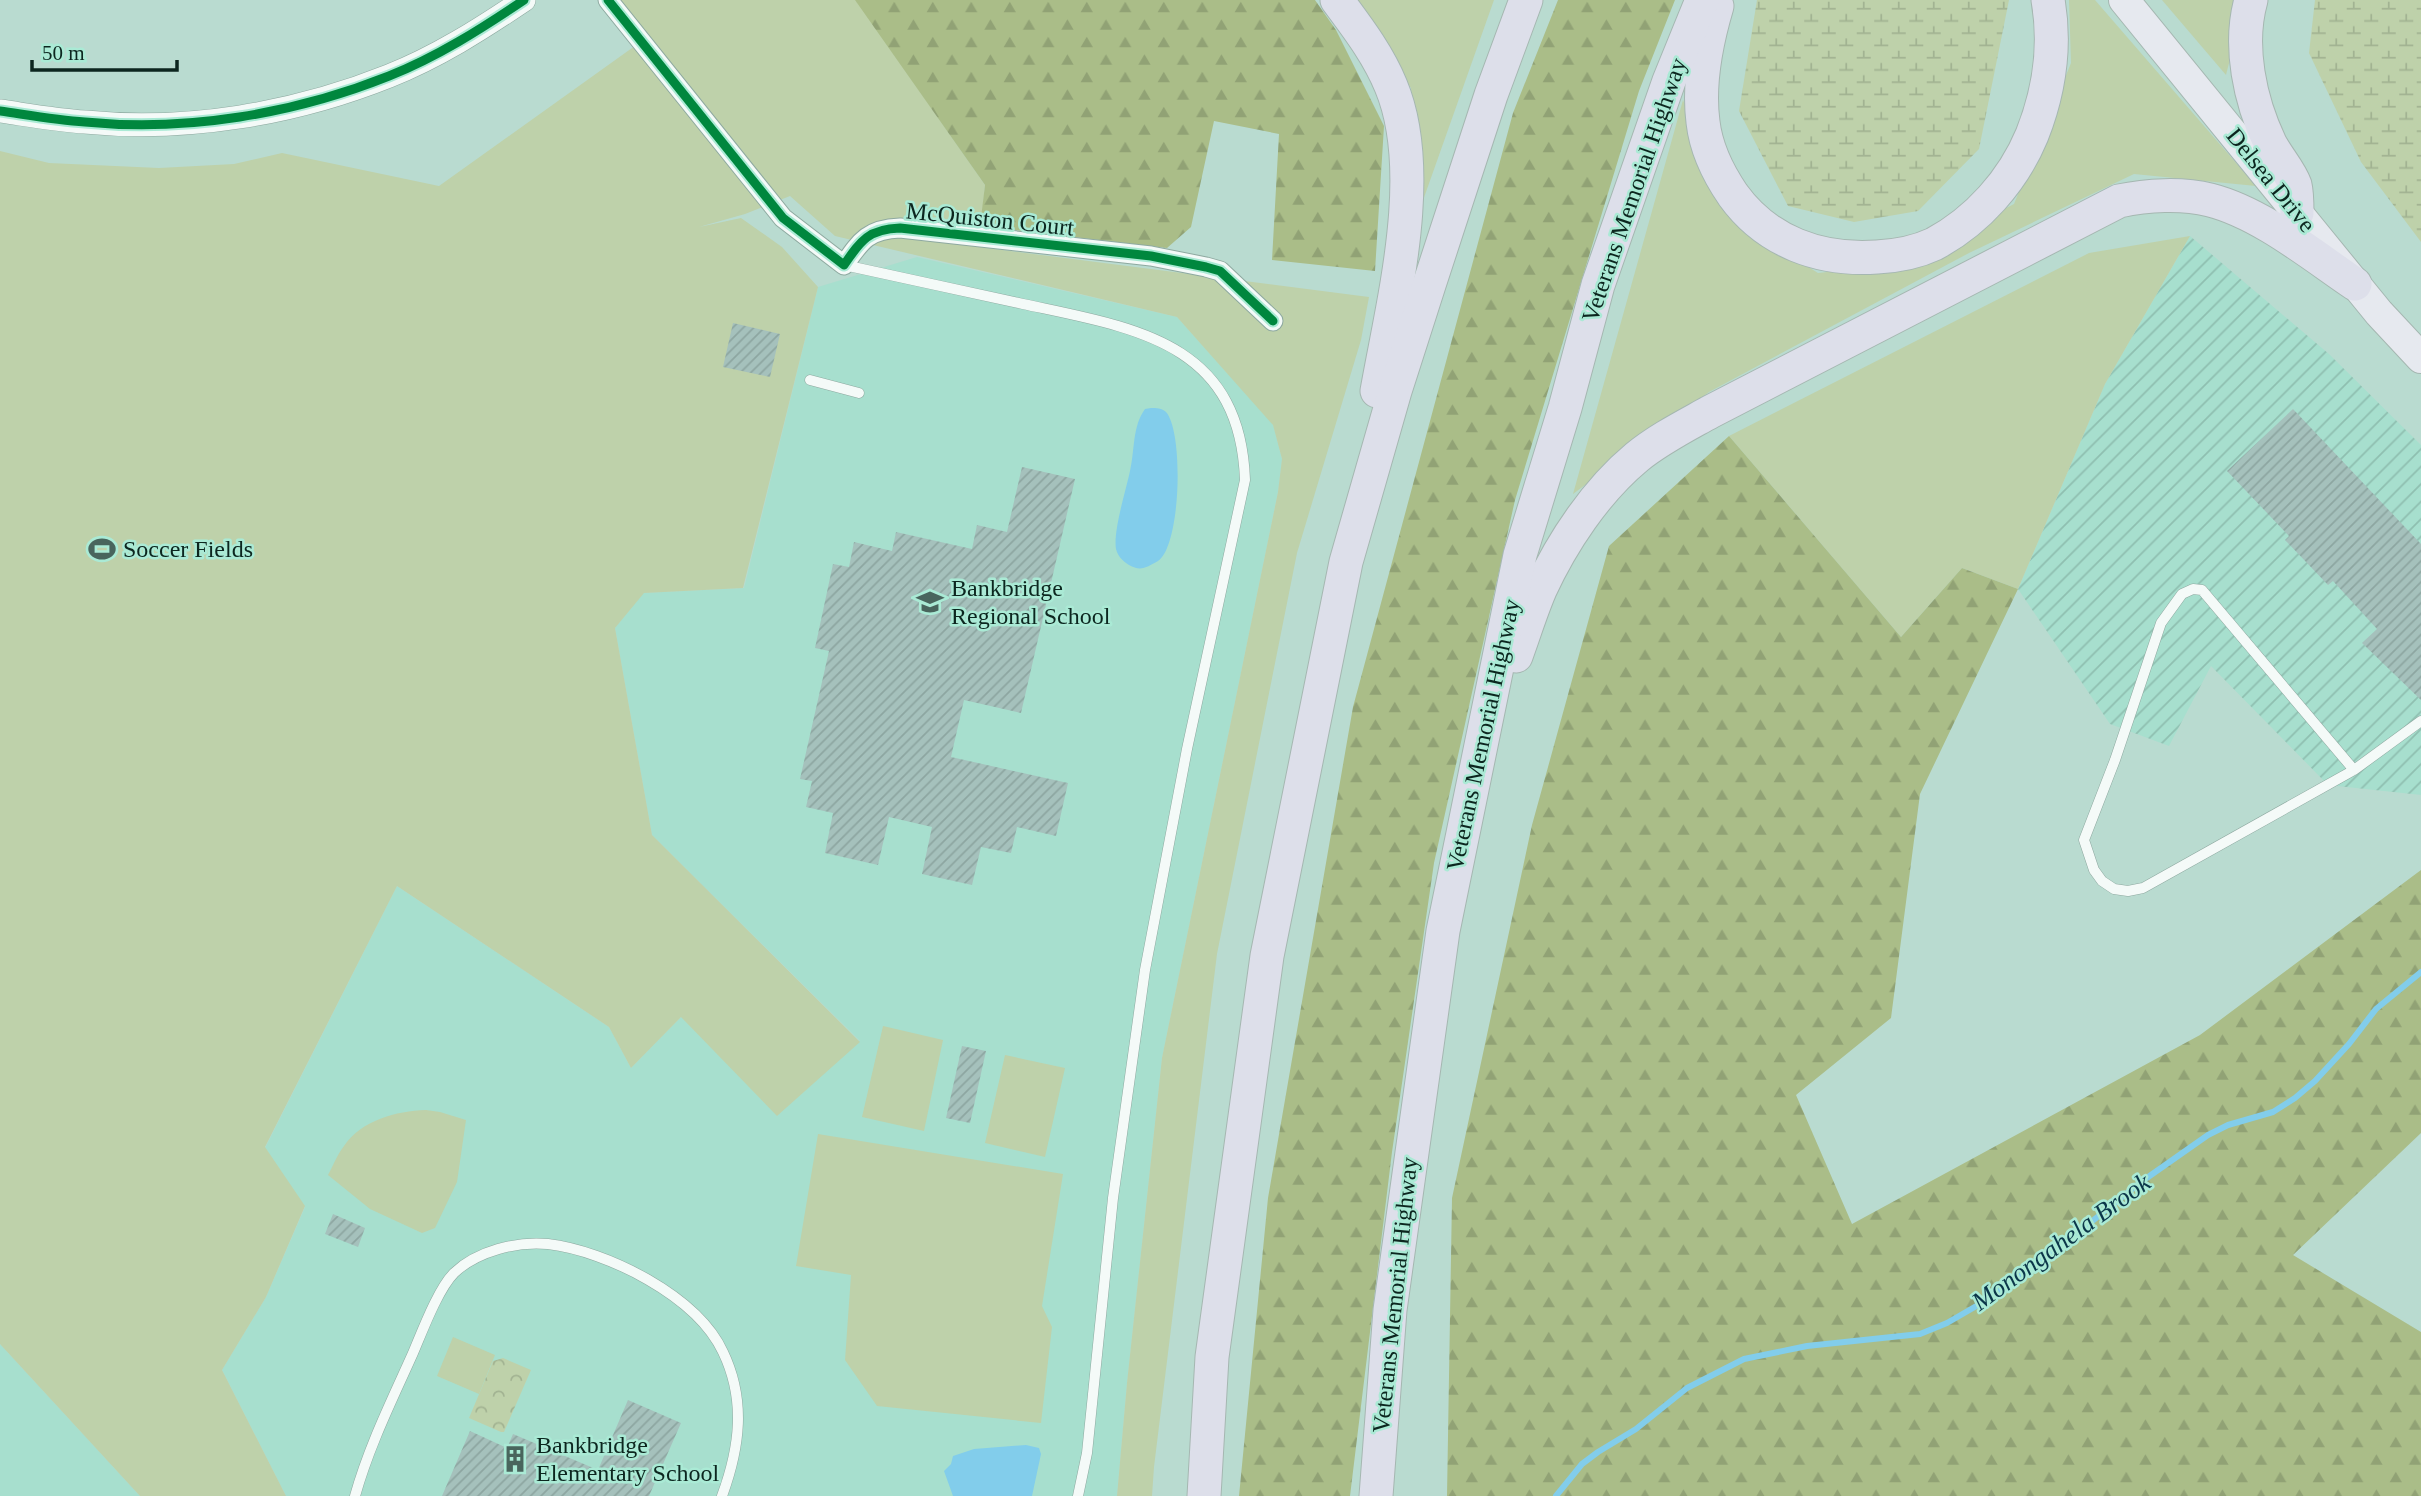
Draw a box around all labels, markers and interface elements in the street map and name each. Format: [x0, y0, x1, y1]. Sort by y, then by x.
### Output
scale bar [32, 28, 177, 72]
text: 50 m [42, 41, 85, 65]
street label: Veterans Memorial Highway [1577, 55, 1691, 325]
street label: Delsea Drive [2221, 123, 2321, 237]
street label: McQuiston Court [905, 197, 1076, 241]
sports icon: Soccer Fields [87, 534, 117, 564]
place label: Soccer Fields [123, 536, 253, 562]
place label: Bankbridge Regional School [951, 575, 1111, 629]
school or university icon: Bankbridge Regional School [915, 587, 945, 617]
street label: Veterans Memorial Highway [1441, 597, 1525, 873]
street label: Veterans Memorial Highway [1368, 1156, 1422, 1434]
water label: Monongahela Brook [1965, 1167, 2156, 1317]
place label: Bankbridge Elementary School [536, 1432, 720, 1486]
building icon: Bankbridge Elementary School [500, 1444, 530, 1474]

